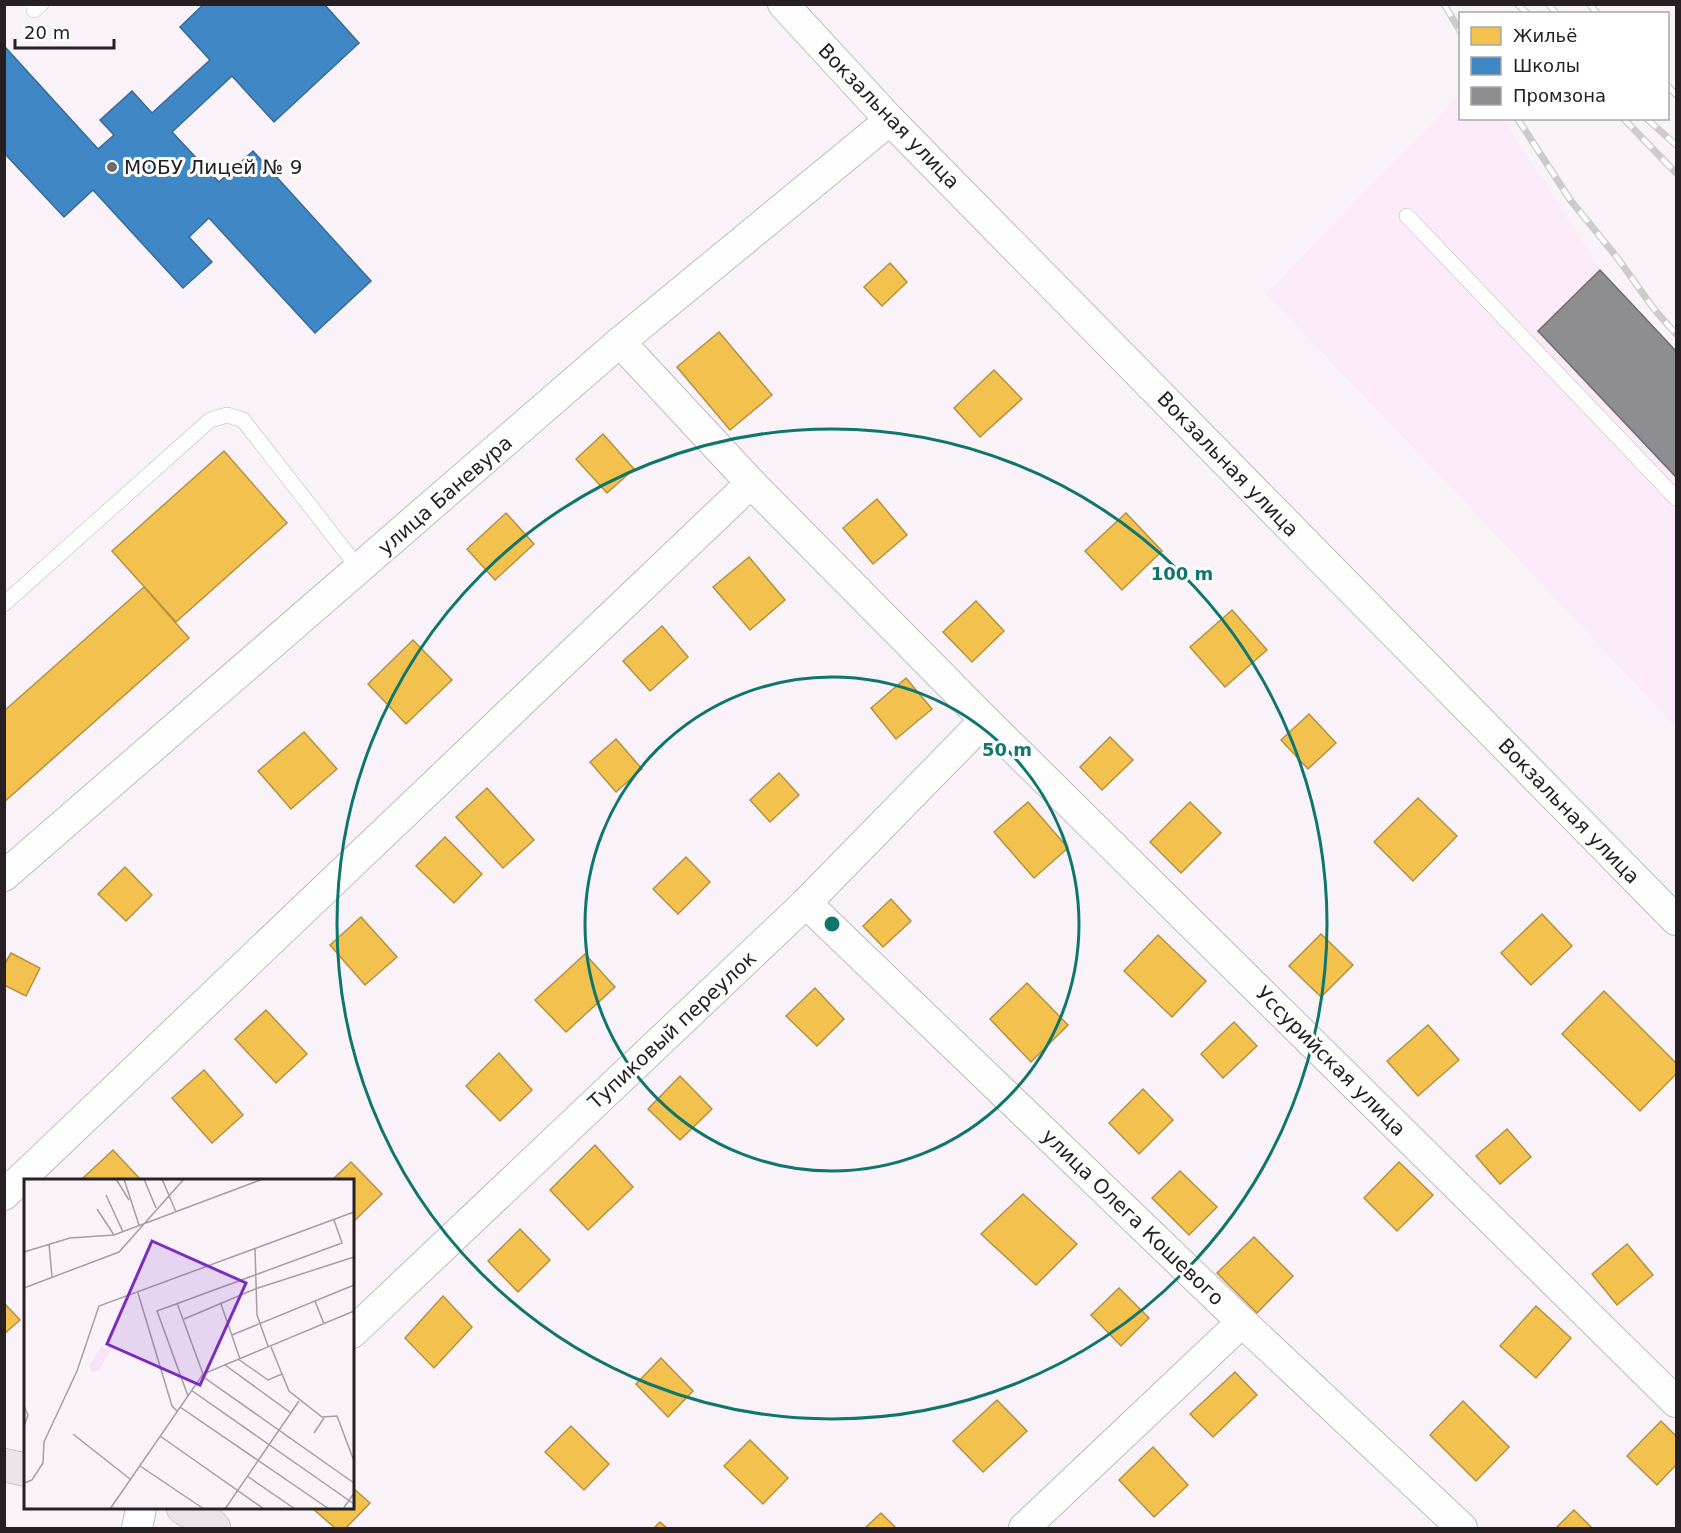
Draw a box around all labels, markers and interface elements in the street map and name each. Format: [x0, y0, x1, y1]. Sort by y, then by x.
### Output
scale bar [15, 12, 114, 50]
legend [1459, 12, 1669, 120]
text: 20 m [24, 22, 70, 43]
text: Жильё [1513, 25, 1577, 46]
street label: Вокзальная улица [813, 38, 965, 194]
text: Школы [1513, 55, 1580, 76]
text: Промзона [1513, 85, 1606, 106]
place label: МОБУ Лицей № 9 [124, 155, 302, 179]
marker: МОБУ Лицей № 9 [105, 160, 119, 174]
street label: Вокзальная улица [1152, 386, 1304, 542]
street label: улица Баневура [373, 430, 517, 560]
text: 100 m [1151, 563, 1213, 584]
street label: Вокзальная улица [1493, 733, 1645, 889]
text: 50 m [982, 739, 1032, 760]
centre of rings [822, 914, 842, 934]
street label: Тупиковый переулок [582, 946, 761, 1115]
street label: Уссурийская улица [1251, 981, 1411, 1141]
street label: улица Олега Кошевого [1037, 1124, 1229, 1310]
inset map [24, 1179, 354, 1509]

